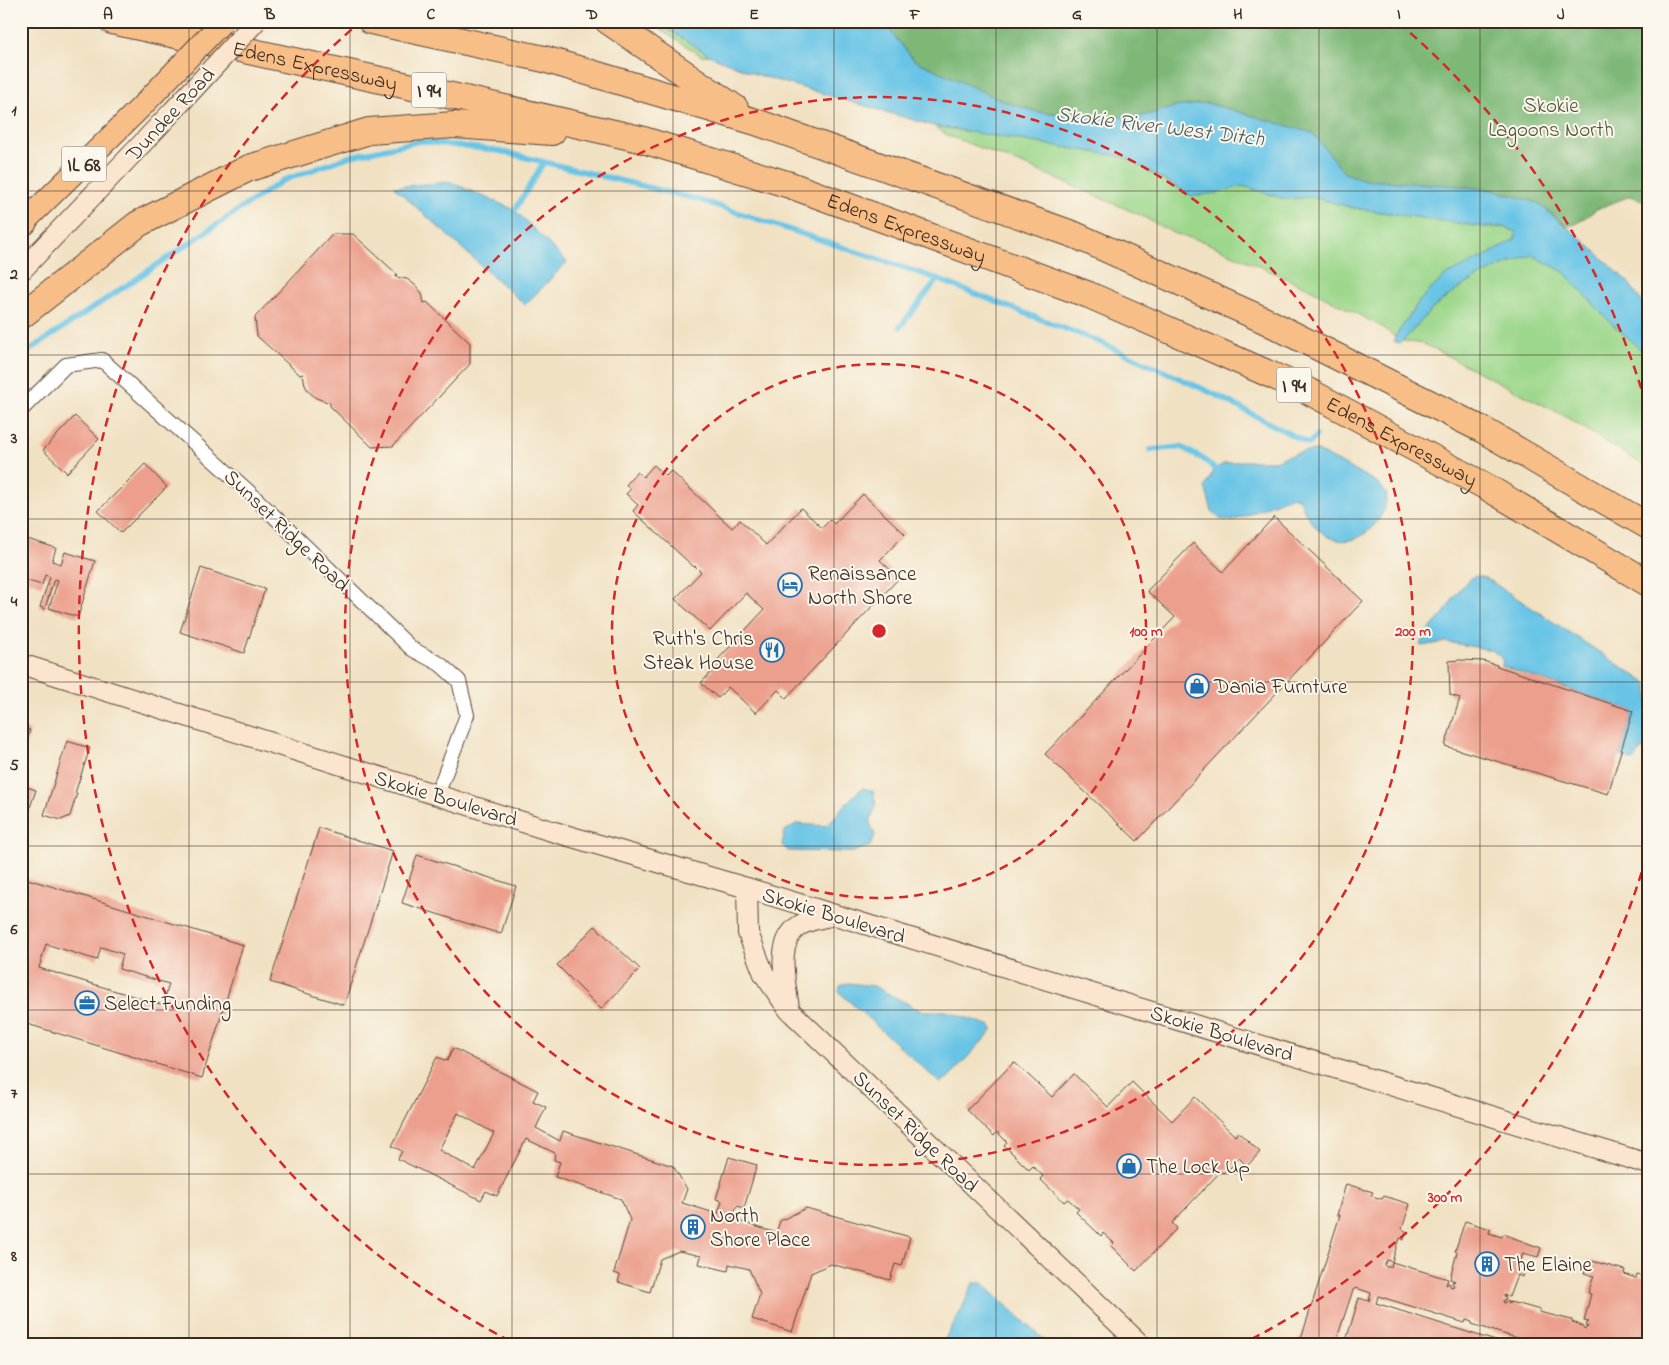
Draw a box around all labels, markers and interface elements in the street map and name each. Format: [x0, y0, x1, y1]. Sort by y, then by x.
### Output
text: A [103, 3, 113, 27]
text: B [264, 3, 276, 27]
text: C [427, 3, 436, 27]
text: D [585, 3, 598, 27]
text: E [749, 3, 759, 27]
text: F [909, 3, 921, 27]
text: G [1072, 3, 1082, 27]
text: H [1233, 3, 1243, 27]
text: I [1397, 3, 1401, 27]
text: J [1557, 3, 1565, 27]
street label: Edens Expressway [229, 35, 400, 102]
street label: Dundee Road [119, 61, 223, 170]
road number: I 94 [412, 72, 446, 108]
park label: Skokie Lagoons North [1488, 92, 1614, 148]
text: 1 [11, 99, 17, 123]
water label: Skokie River West Ditch [1054, 99, 1266, 157]
road number: IL 68 [62, 146, 106, 182]
street label: Edens Expressway [822, 187, 990, 275]
text: 2 [9, 263, 18, 287]
road number: I 94 [1276, 368, 1312, 402]
street label: Edens Expressway [1320, 390, 1482, 498]
text: 3 [10, 427, 18, 451]
street label: Sunset Ridge Road [214, 463, 356, 601]
place label: Renaissance North Shore [808, 560, 917, 614]
hotel icon: Renaissance North Shore [777, 572, 803, 598]
text: 4 [10, 590, 18, 614]
text: 100 m [1129, 621, 1163, 643]
text: 200 m [1394, 621, 1431, 643]
centre of rings [870, 622, 888, 640]
place label: Ruth's Chris Steak House [643, 625, 755, 679]
restaurant icon: Ruth's Chris Steak House [759, 637, 785, 663]
shop icon: Dania Furnture [1184, 673, 1210, 699]
place label: Dania Furnture [1213, 673, 1348, 703]
text: 5 [9, 754, 19, 778]
street label: Skokie Boulevard [370, 764, 521, 836]
street label: Skokie Boulevard [758, 881, 909, 953]
text: 6 [9, 918, 18, 942]
office icon: Select Funding [74, 990, 100, 1016]
place label: Select Funding [104, 990, 231, 1022]
street label: Skokie Boulevard [1146, 999, 1297, 1071]
street label: Sunset Ridge Road [843, 1064, 985, 1202]
text: 7 [11, 1082, 18, 1106]
shop icon: The Lock Up [1116, 1153, 1142, 1179]
place label: The Lock Up [1146, 1153, 1250, 1183]
text: 300 m [1427, 1187, 1463, 1209]
place label: North Shore Place [710, 1202, 811, 1256]
building icon: North Shore Place [680, 1214, 706, 1240]
text: 8 [10, 1245, 17, 1269]
building icon: The Elaine [1474, 1251, 1500, 1277]
place label: The Elaine [1504, 1251, 1592, 1281]

